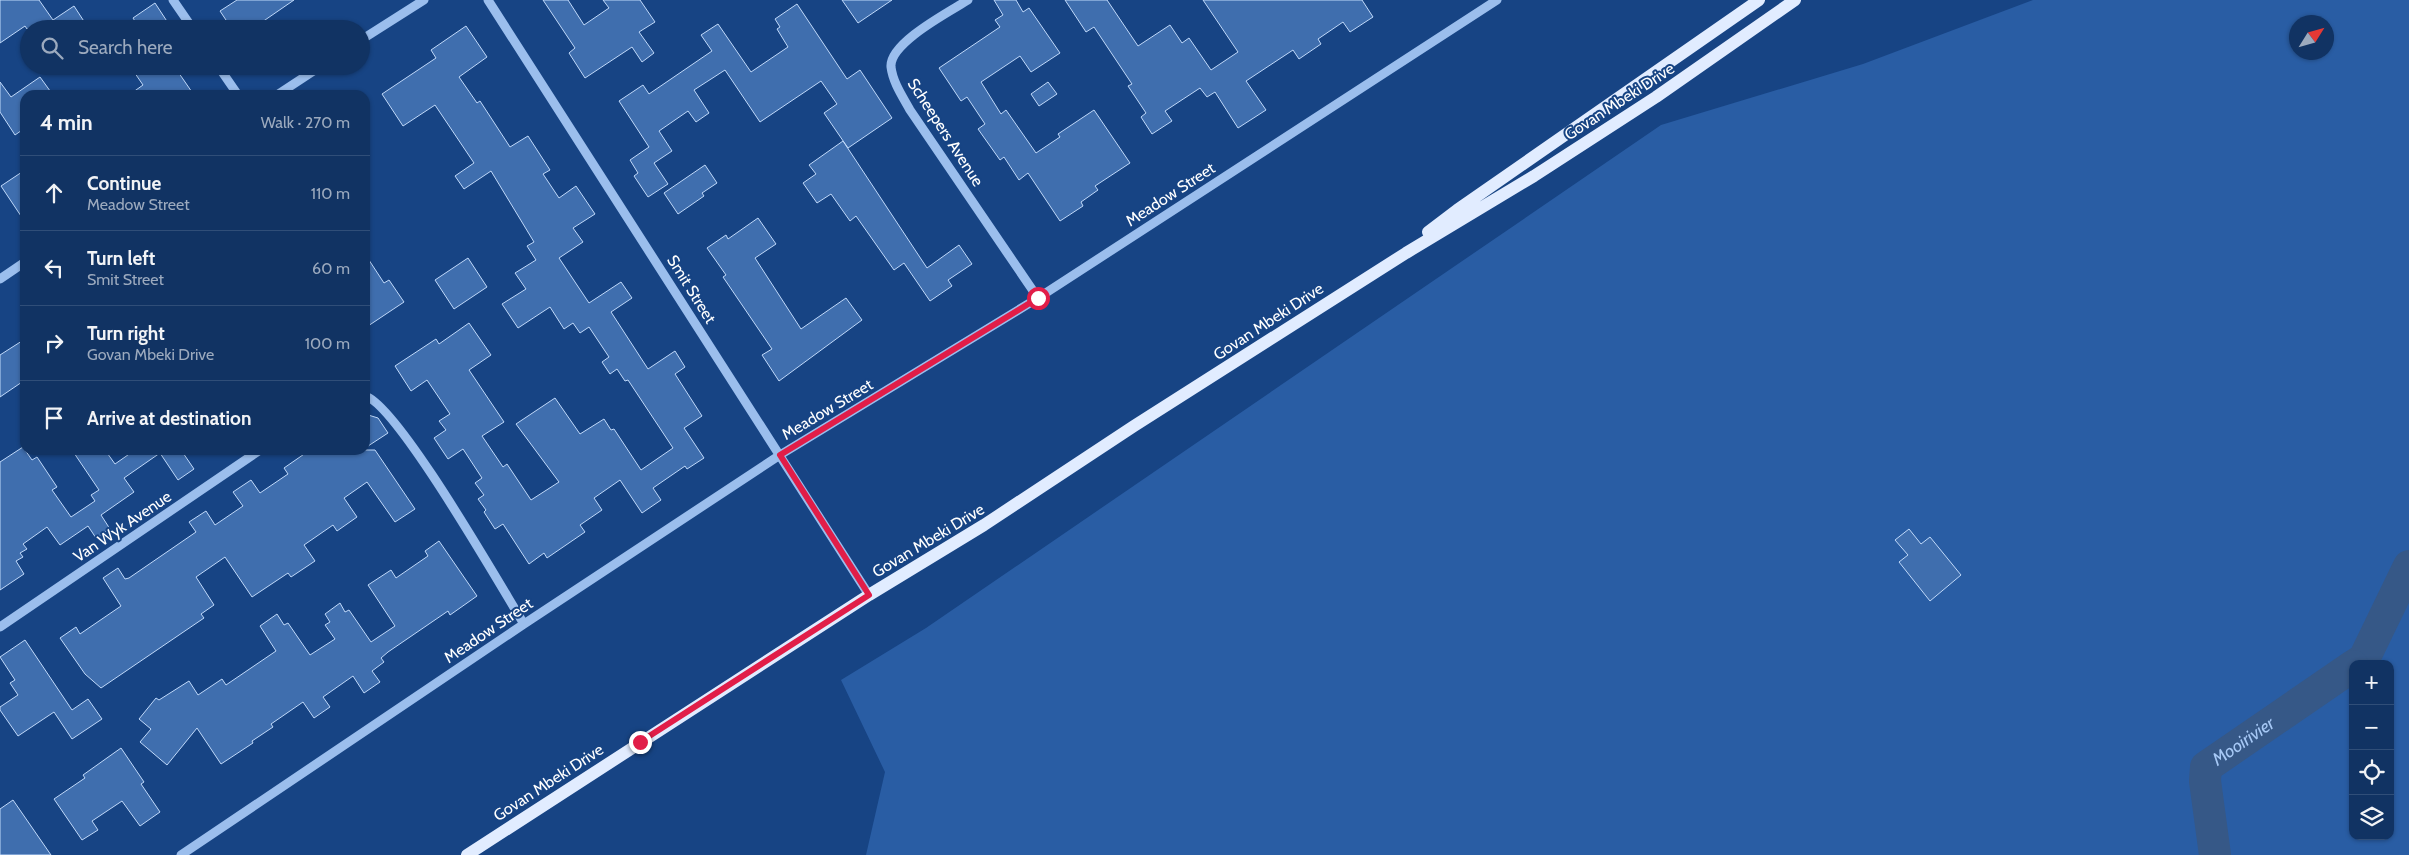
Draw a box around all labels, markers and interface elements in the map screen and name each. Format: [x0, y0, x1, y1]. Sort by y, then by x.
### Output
north arrow [2289, 15, 2334, 60]
search box [20, 20, 370, 75]
icon: search [38, 34, 66, 62]
text: Search here [78, 36, 172, 59]
street label: Govan Mbeki Drive [1561, 59, 1678, 144]
street label: Scheepers Avenue [904, 75, 988, 190]
text: 4 min [40, 110, 93, 135]
text: Walk · 270 m [261, 113, 350, 132]
street label: Meadow Street [1122, 158, 1219, 230]
text: Continue [87, 172, 161, 195]
icon: ahead [40, 179, 68, 207]
text: 110 m [311, 184, 350, 203]
text: Meadow Street [87, 195, 190, 214]
text: Turn left [87, 247, 155, 270]
street label: Smit Street [663, 252, 720, 327]
icon: left [40, 254, 68, 282]
text: 60 m [312, 259, 350, 278]
text: Smit Street [87, 270, 164, 289]
street label: Govan Mbeki Drive [1210, 279, 1327, 364]
route start [1027, 287, 1050, 310]
text: Turn right [87, 322, 165, 345]
icon: right [40, 329, 68, 357]
text: 100 m [305, 334, 350, 353]
text: Govan Mbeki Drive [87, 345, 214, 364]
street label: Meadow Street [778, 375, 877, 444]
icon: arrive [40, 404, 68, 432]
text: Arrive at destination [87, 407, 251, 430]
street label: Van Wyk Avenue [70, 487, 175, 566]
street label: Govan Mbeki Drive [869, 500, 988, 581]
street label: Meadow Street [440, 594, 537, 667]
map controls [2349, 660, 2394, 840]
button: + [2349, 660, 2394, 705]
button: − [2349, 705, 2394, 750]
water label: Mooirivier [2207, 711, 2280, 771]
route end [629, 731, 652, 754]
street label: Govan Mbeki Drive [490, 740, 607, 825]
button: locate [2349, 750, 2394, 795]
button: layers [2349, 795, 2394, 840]

